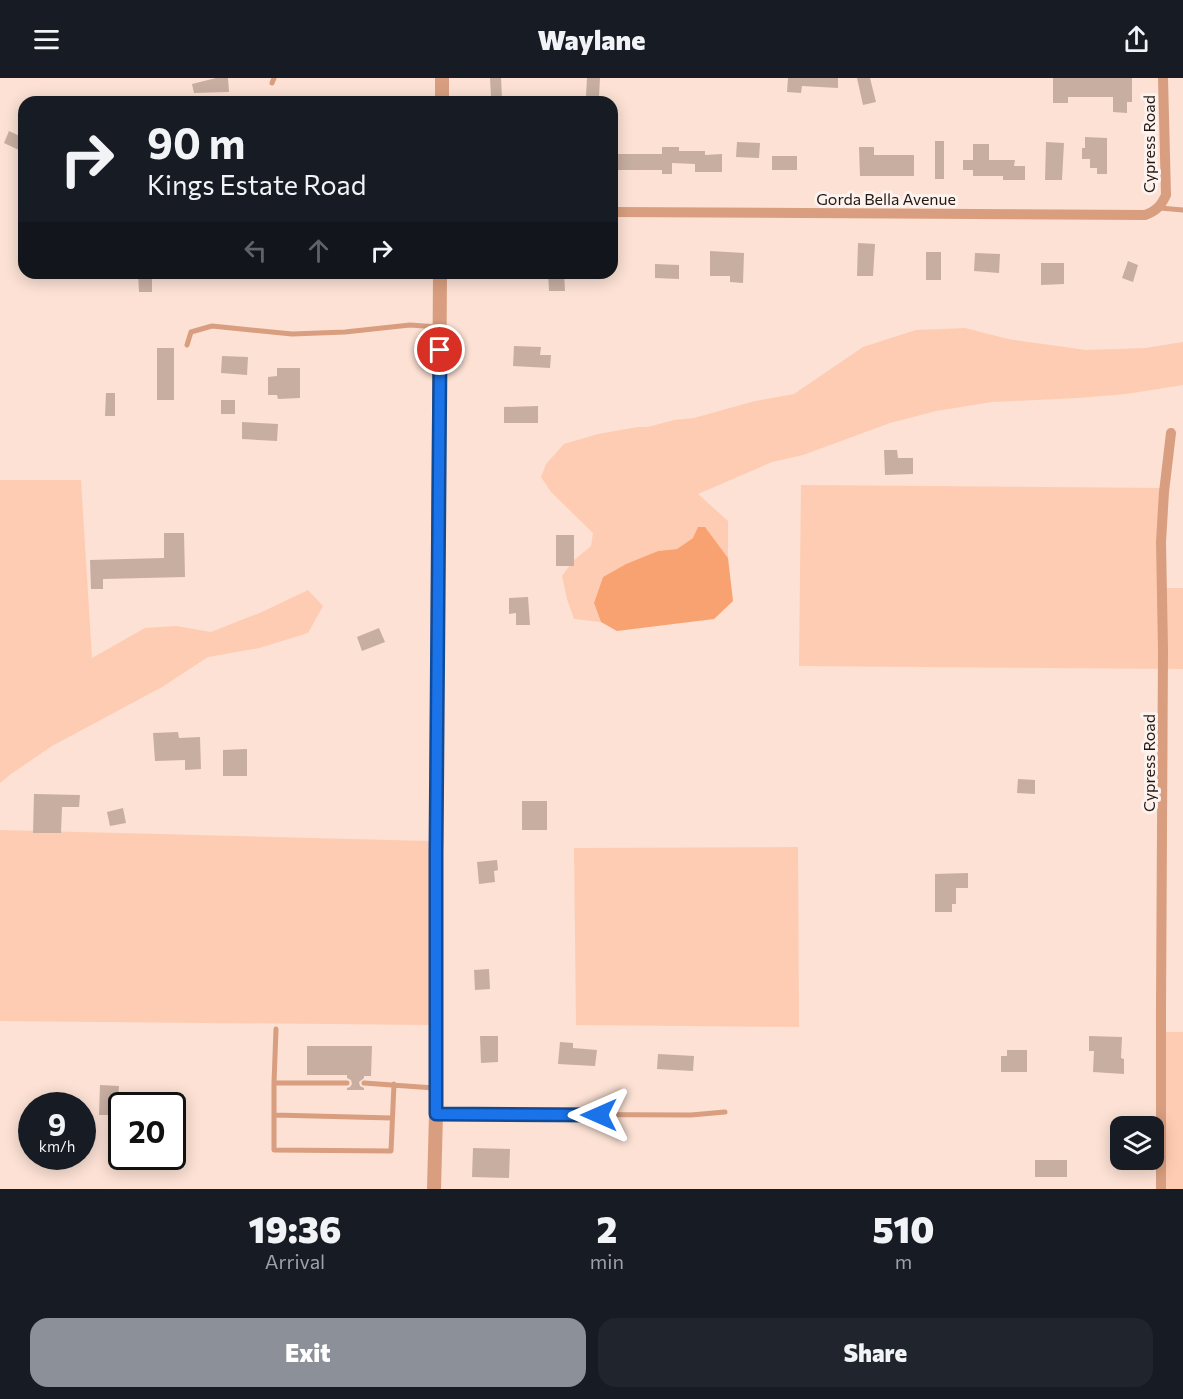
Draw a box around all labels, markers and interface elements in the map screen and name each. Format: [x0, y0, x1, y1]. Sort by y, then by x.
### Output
icon: menu [30, 23, 63, 56]
text: Waylane [538, 23, 645, 56]
icon: share [1120, 23, 1153, 56]
street label: Cypress Road [1139, 95, 1158, 193]
text: 90 m [147, 116, 246, 168]
icon: right [48, 120, 126, 198]
text: Kings Estate Road [147, 168, 366, 201]
street label: Gorda Bella Avenue [816, 189, 956, 208]
icon: left [239, 234, 272, 267]
icon: ahead [302, 234, 335, 267]
icon: right [365, 234, 398, 267]
pin [414, 324, 465, 375]
icon: arrive [423, 333, 456, 366]
street label: Cypress Road [1139, 714, 1158, 812]
position arrow [567, 1083, 631, 1147]
speed limit sign: 20 [108, 1092, 186, 1170]
text: 9 [48, 1105, 66, 1142]
map controls [1110, 1116, 1164, 1170]
button: layers [1110, 1116, 1164, 1170]
text: km/h [39, 1137, 75, 1155]
text: 19:36 [248, 1206, 341, 1250]
text: 2 [596, 1206, 617, 1250]
text: 510 [872, 1206, 935, 1250]
text: Arrival [265, 1249, 325, 1273]
text: min [590, 1249, 624, 1273]
text: m [895, 1249, 912, 1273]
button: Exit [30, 1318, 586, 1387]
button: Share [598, 1318, 1153, 1387]

